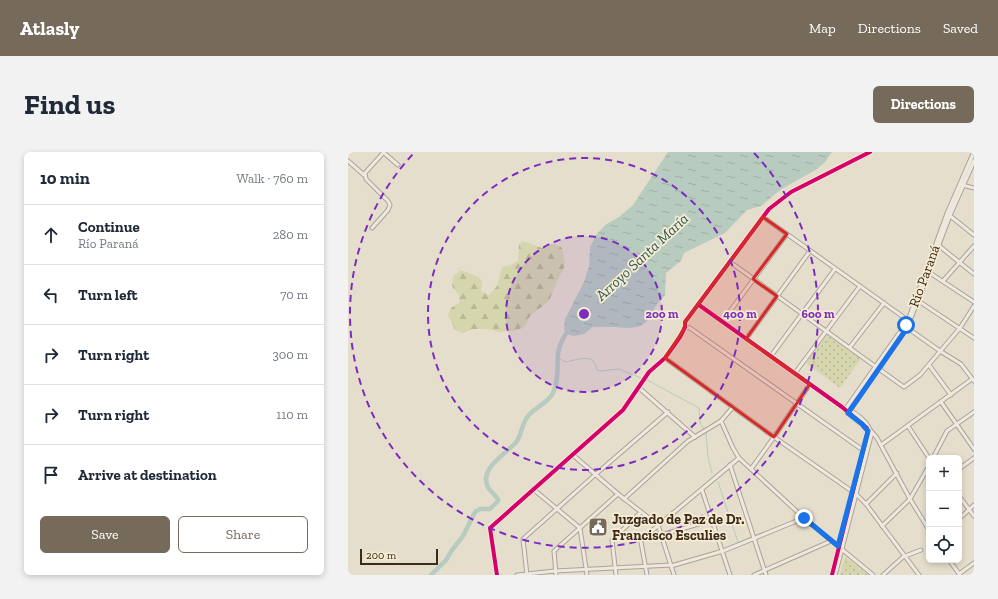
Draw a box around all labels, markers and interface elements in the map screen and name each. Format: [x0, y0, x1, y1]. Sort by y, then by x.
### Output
text: Atlasly [20, 17, 79, 40]
text: Map [809, 20, 836, 37]
text: Directions [858, 20, 921, 37]
text: Saved [943, 20, 978, 37]
button: Directions [873, 86, 974, 123]
text: Find us [24, 88, 115, 121]
text: 10 min [40, 168, 90, 188]
text: Walk · 760 m [236, 171, 308, 186]
water label: Arroyo Santa María [591, 209, 692, 305]
text: Continue [78, 218, 140, 236]
icon: ahead [40, 224, 62, 246]
text: 280 m [273, 227, 308, 242]
text: Río Paraná [78, 236, 138, 251]
street label: Río Paraná [905, 242, 944, 310]
icon: left [40, 284, 62, 306]
text: Turn left [78, 286, 138, 304]
text: 70 m [280, 287, 308, 302]
centre of rings [577, 307, 591, 321]
text: 200 m [645, 307, 679, 321]
text: 400 m [723, 307, 757, 321]
text: 600 m [801, 307, 835, 321]
route start [897, 316, 915, 334]
icon: right [40, 344, 62, 366]
text: Turn right [78, 346, 149, 364]
text: 300 m [272, 347, 308, 362]
icon: right [40, 404, 62, 426]
text: Turn right [78, 406, 149, 424]
text: 110 m [276, 407, 308, 422]
map controls [926, 455, 962, 563]
button: + [926, 455, 962, 491]
icon: arrive [40, 464, 62, 486]
text: Arrive at destination [78, 466, 217, 484]
button: − [926, 491, 962, 527]
route end [795, 509, 813, 527]
place label: Juzgado de Paz de Dr. Francisco Esculies [612, 511, 744, 544]
button: Save [40, 516, 170, 553]
button: Share [178, 516, 308, 553]
public building icon: Juzgado de Paz de Dr. Francisco Esculies [587, 516, 609, 538]
button: locate [926, 527, 962, 563]
scale bar [360, 547, 438, 566]
text: 200 m [366, 549, 396, 562]

